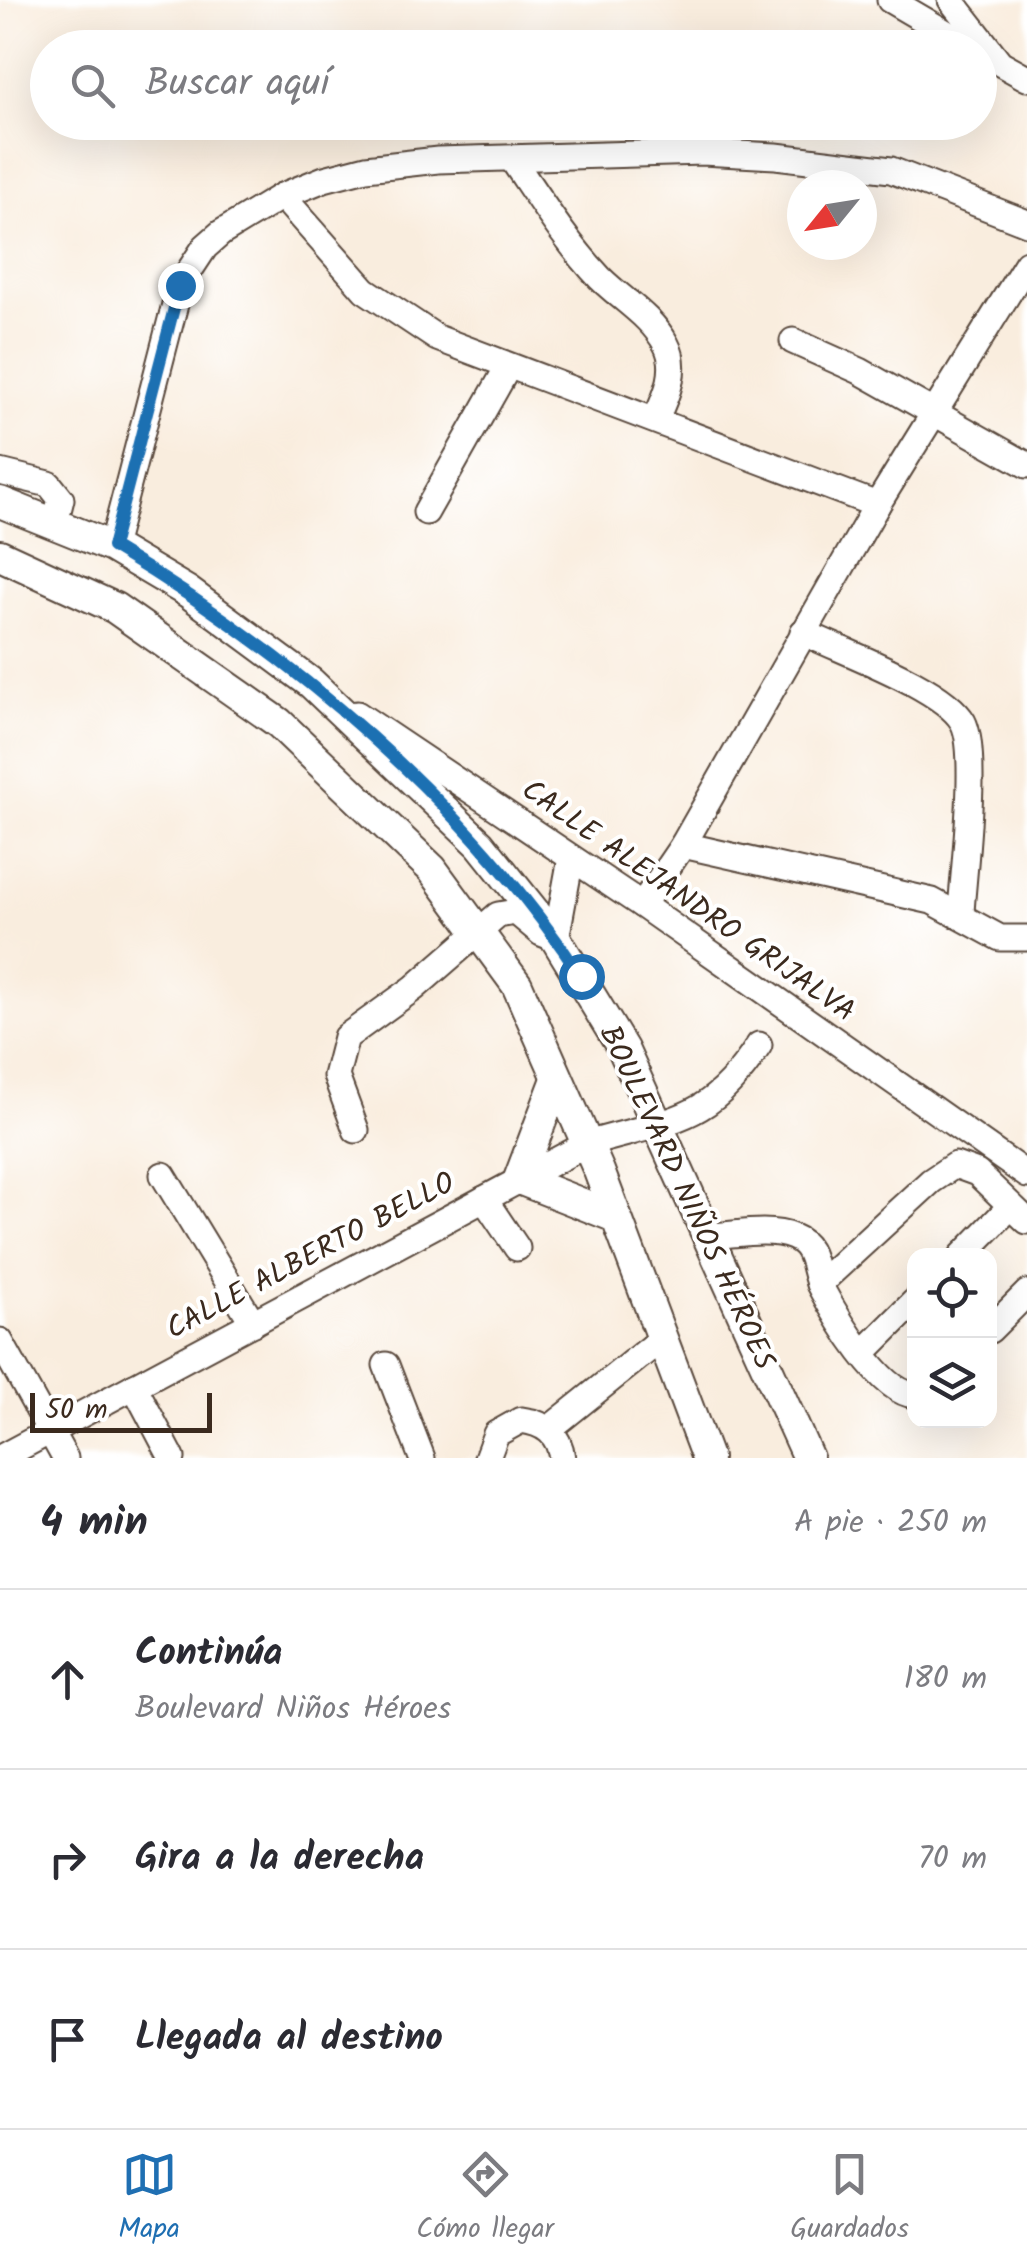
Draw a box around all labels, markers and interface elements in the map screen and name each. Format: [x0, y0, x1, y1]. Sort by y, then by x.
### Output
search box [30, 30, 997, 140]
text: Buscar aquí [145, 55, 329, 115]
icon: search [65, 58, 120, 113]
north arrow [787, 170, 877, 260]
route end [158, 263, 204, 309]
street label: CALLE ALEJANDRO GRIJALVA [511, 768, 865, 1036]
route start [559, 954, 605, 1000]
street label: BOULEVARD NIÑOS HÉROES [585, 1017, 787, 1378]
street label: CALLE ALBERTO BELLO [158, 1160, 464, 1353]
map controls [907, 1248, 997, 1428]
button: locate [907, 1248, 997, 1338]
button: layers [907, 1338, 997, 1428]
scale bar [30, 1388, 212, 1432]
text: 50 m [45, 1388, 108, 1433]
text: 4 min [40, 1490, 148, 1557]
text: A pie · 250 m [794, 1498, 987, 1549]
text: Continúa [135, 1624, 282, 1684]
icon: ahead [40, 1652, 95, 1707]
text: 180 m [903, 1654, 987, 1705]
text: Boulevard Niños Héroes [135, 1684, 451, 1735]
text: Gira a la derecha [135, 1829, 424, 1889]
icon: right [40, 1832, 95, 1887]
text: 70 m [918, 1834, 987, 1885]
text: Llegada al destino [135, 2009, 443, 2069]
icon: arrive [40, 2012, 95, 2067]
tab: Mapa [118, 2147, 180, 2252]
tab: Cómo llegar [416, 2147, 554, 2252]
tab: Guardados [790, 2147, 909, 2252]

